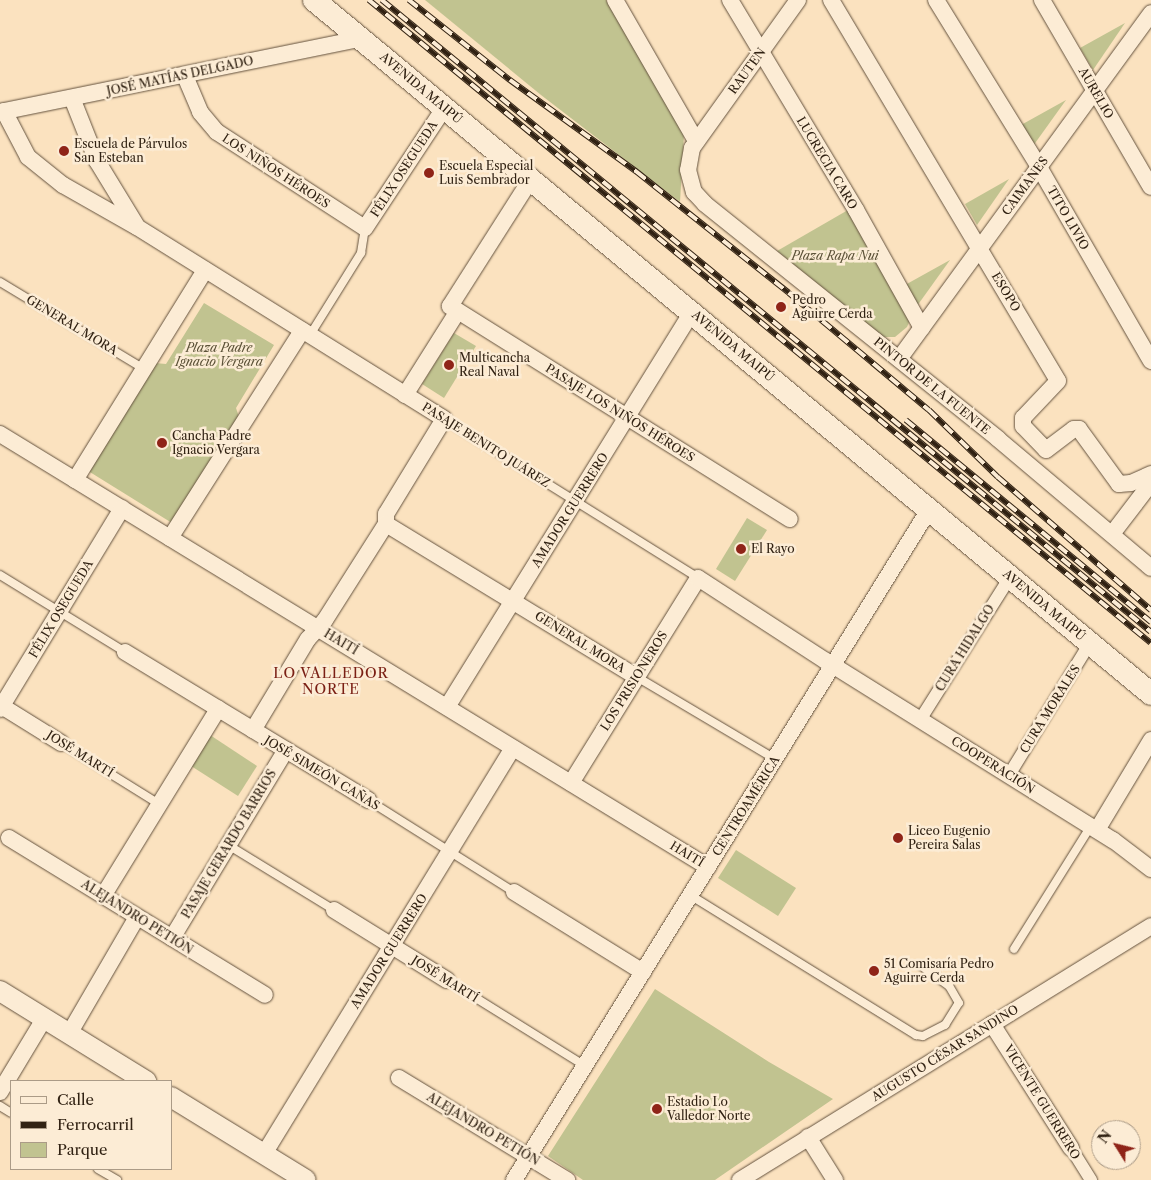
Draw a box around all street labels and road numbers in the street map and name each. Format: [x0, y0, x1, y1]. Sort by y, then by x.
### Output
street label: RAUTEN [725, 45, 769, 97]
street label: AVENIDA MAIPÚ [377, 49, 465, 127]
street label: JOSÉ MATÍAS DELGADO [105, 53, 255, 99]
street label: AURELIO [1076, 65, 1116, 121]
street label: LUCRECIA CARO [794, 114, 860, 212]
street label: FÉLIX OSEGUEDA [367, 118, 441, 220]
street label: LOS NIÑOS HÉROES [220, 131, 332, 211]
street label: CAIMANES [999, 154, 1051, 218]
street label: TITO LIVIO [1044, 184, 1092, 252]
street label: ESOPO [989, 270, 1023, 314]
street label: GENERAL MORA [24, 292, 120, 358]
street label: AVENIDA MAIPÚ [689, 307, 777, 385]
street label: PINTOR DE LA FUENTE [871, 334, 993, 438]
street label: PASAJE LOS NIÑOS HÉROES [543, 361, 697, 465]
street label: PASAJE BENITO JUÁREZ [419, 400, 553, 490]
street label: AMADOR GUERRERO [529, 450, 611, 570]
street label: FÉLIX OSEGUEDA [26, 557, 96, 661]
street label: AVENIDA MAIPÚ [1000, 566, 1088, 644]
street label: CURA HIDALGO [932, 602, 998, 694]
street label: GENERAL MORA [532, 608, 628, 676]
street label: HAITÍ [321, 626, 361, 658]
street label: LOS PRISIONEROS [597, 629, 671, 733]
street label: CURA MORALES [1017, 662, 1083, 756]
street label: JOSÉ MARTÍ [44, 728, 116, 780]
street label: JOSÉ SIMEÓN CAÑAS [262, 733, 382, 813]
street label: COOPERACIÓN [949, 733, 1037, 797]
street label: CENTROAMÉRICA [709, 753, 783, 859]
street label: PASAJE GERARDO BARRIOS [179, 767, 279, 921]
street label: HAITÍ [667, 838, 707, 870]
street label: ALEJANDRO PETIÓN [79, 877, 195, 957]
street label: AMADOR GUERRERO [348, 891, 430, 1011]
street label: JOSÉ MARTÍ [409, 953, 481, 1005]
street label: AUGUSTO CÉSAR SANDINO [869, 1002, 1021, 1104]
street label: VICENTE GUERRERO [1001, 1042, 1083, 1162]
street label: ALEJANDRO PETIÓN [424, 1090, 542, 1168]

